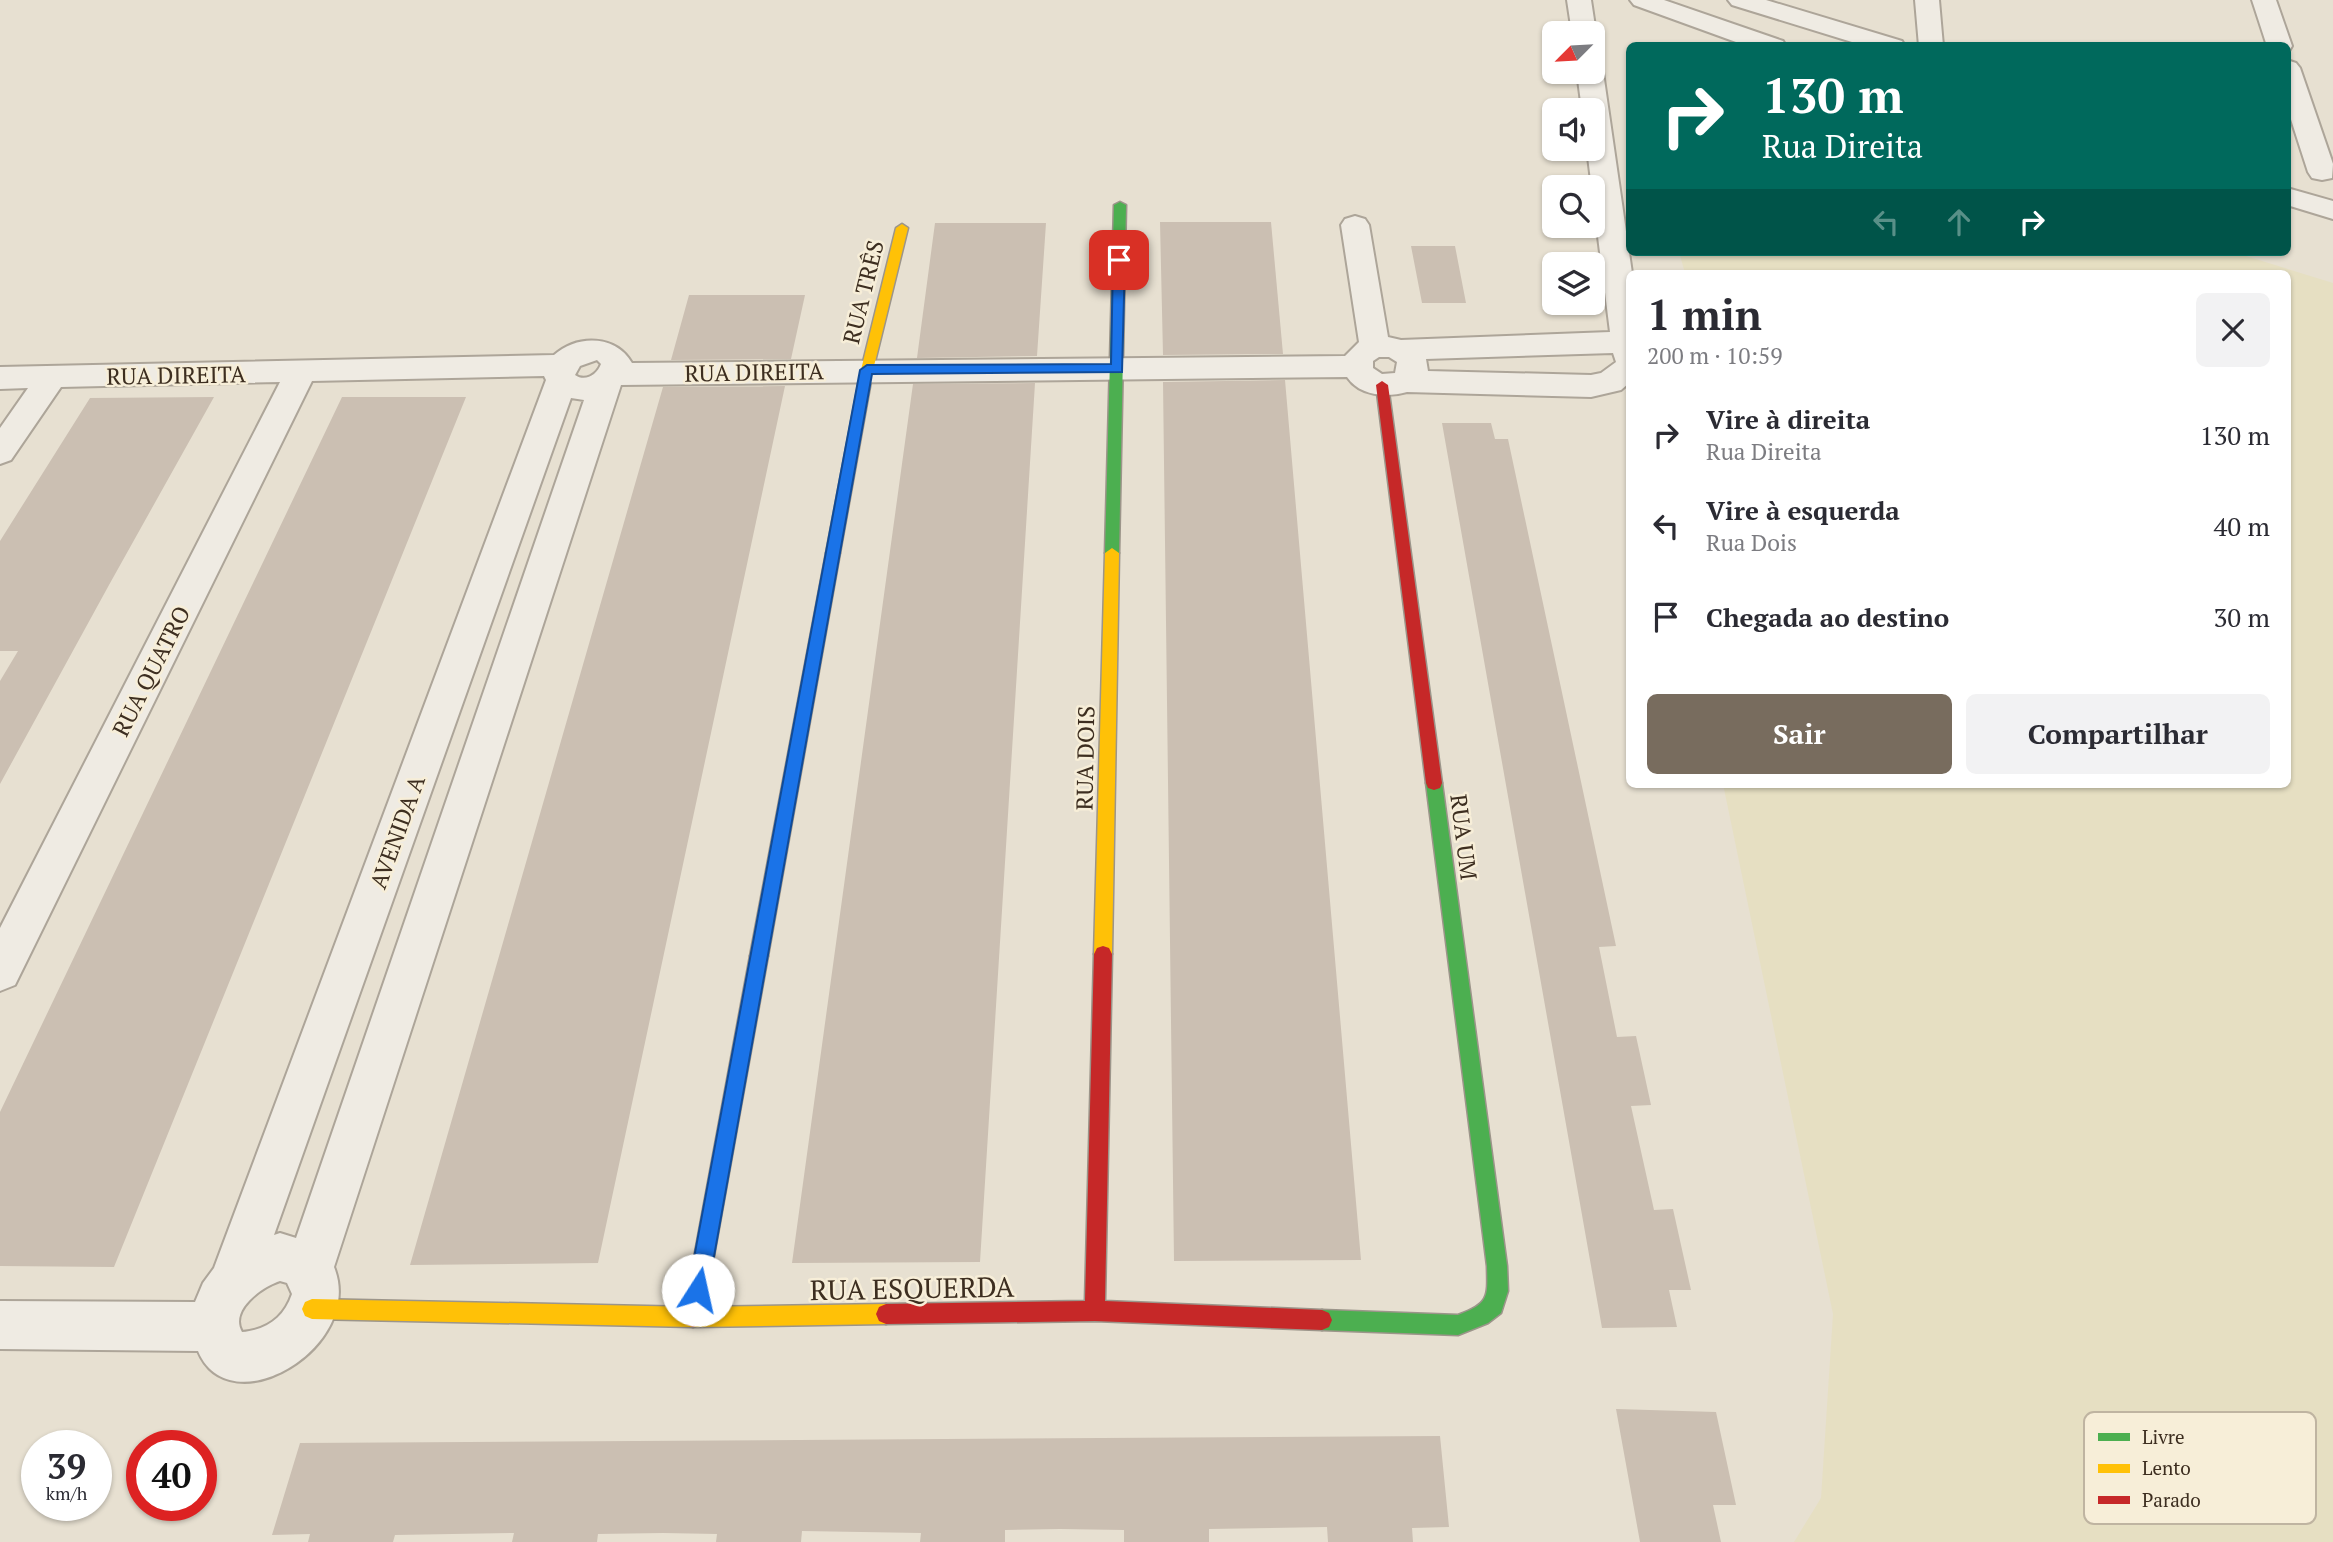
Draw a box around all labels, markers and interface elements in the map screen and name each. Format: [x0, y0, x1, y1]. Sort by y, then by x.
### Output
north arrow [1542, 21, 1605, 84]
map controls [1542, 21, 1605, 315]
text: 130 m [1762, 62, 1904, 127]
icon: right [1647, 70, 1738, 161]
button: sound [1542, 98, 1605, 161]
text: Rua Direita [1762, 125, 1923, 167]
button: search [1542, 175, 1605, 238]
icon: left [1867, 203, 1905, 241]
icon: ahead [1940, 203, 1978, 241]
icon: right [2013, 203, 2051, 241]
pin [1089, 230, 1149, 290]
street label: RUA TRÊS [835, 237, 891, 347]
icon: arrive [1100, 241, 1138, 279]
button: layers [1542, 252, 1605, 315]
text: 1 min [1647, 286, 1762, 342]
button: close [2196, 293, 2270, 367]
text: 200 m · 10:59 [1647, 340, 1782, 371]
street label: RUA DIREITA [684, 355, 824, 389]
street label: RUA DIREITA [106, 358, 246, 392]
text: Vire à direita [1706, 402, 1870, 436]
icon: right [1647, 416, 1685, 454]
text: 130 m [2200, 418, 2270, 452]
text: Rua Direita [1706, 436, 1822, 467]
text: Vire à esquerda [1706, 493, 1900, 527]
icon: left [1647, 507, 1685, 545]
text: 40 m [2214, 509, 2270, 543]
text: Rua Dois [1706, 527, 1797, 558]
icon: arrive [1647, 598, 1685, 636]
street label: RUA QUATRO [105, 600, 197, 742]
text: Chegada ao destino [1706, 600, 1949, 634]
text: 30 m [2214, 600, 2270, 634]
button: Sair [1647, 694, 1952, 774]
button: Compartilhar [1966, 694, 2270, 774]
street label: RUA DOIS [1069, 705, 1101, 811]
street label: AVENIDA A [362, 771, 432, 893]
street label: RUA UM [1443, 792, 1485, 882]
position arrow [661, 1253, 735, 1327]
street label: RUA ESQUERDA [809, 1268, 1015, 1308]
legend [2084, 1412, 2316, 1524]
text: Livre [2142, 1424, 2185, 1449]
speed limit sign: 40 [126, 1430, 217, 1521]
text: 39 [47, 1443, 86, 1489]
text: Lento [2142, 1455, 2191, 1480]
text: km/h [46, 1481, 87, 1505]
text: Parado [2142, 1487, 2201, 1512]

